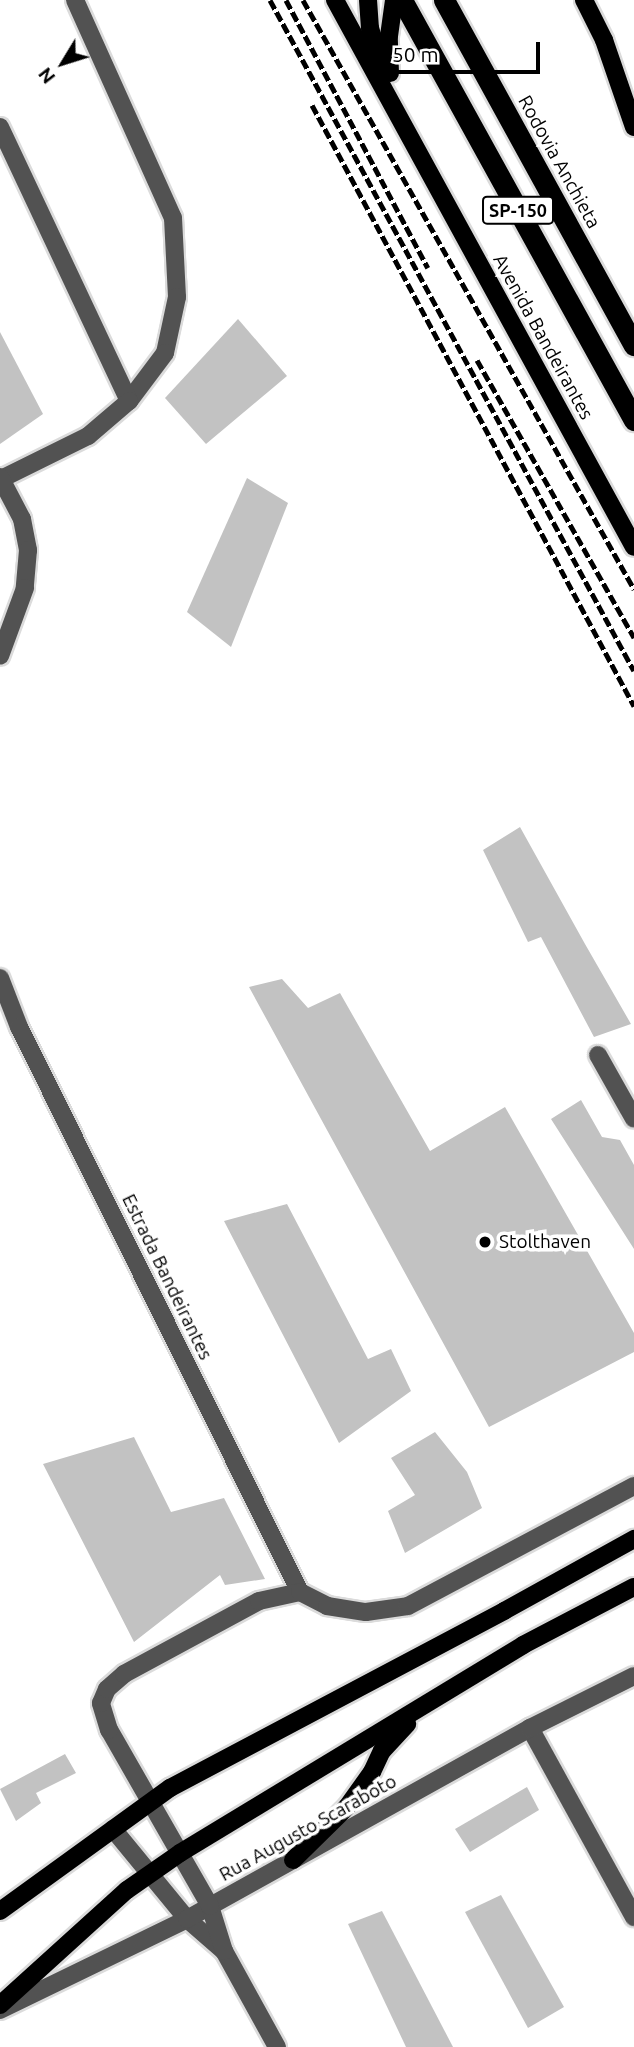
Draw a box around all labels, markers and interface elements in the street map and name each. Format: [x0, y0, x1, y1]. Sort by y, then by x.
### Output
north arrow [28, 28, 98, 98]
scale bar [382, 28, 543, 72]
text: 50 m [392, 42, 439, 66]
text: N [33, 64, 59, 88]
street label: Rodovia Anchieta [513, 92, 605, 232]
road number: SP-150 [481, 196, 555, 224]
street label: Avenida Bandeirantes [488, 250, 598, 424]
street label: Estrada Bandeirantes [117, 1190, 217, 1364]
place label: Stolthaven [499, 1231, 591, 1253]
marker: Stolthaven [477, 1234, 493, 1250]
street label: Rua Augusto Scaraboto [215, 1770, 401, 1886]

